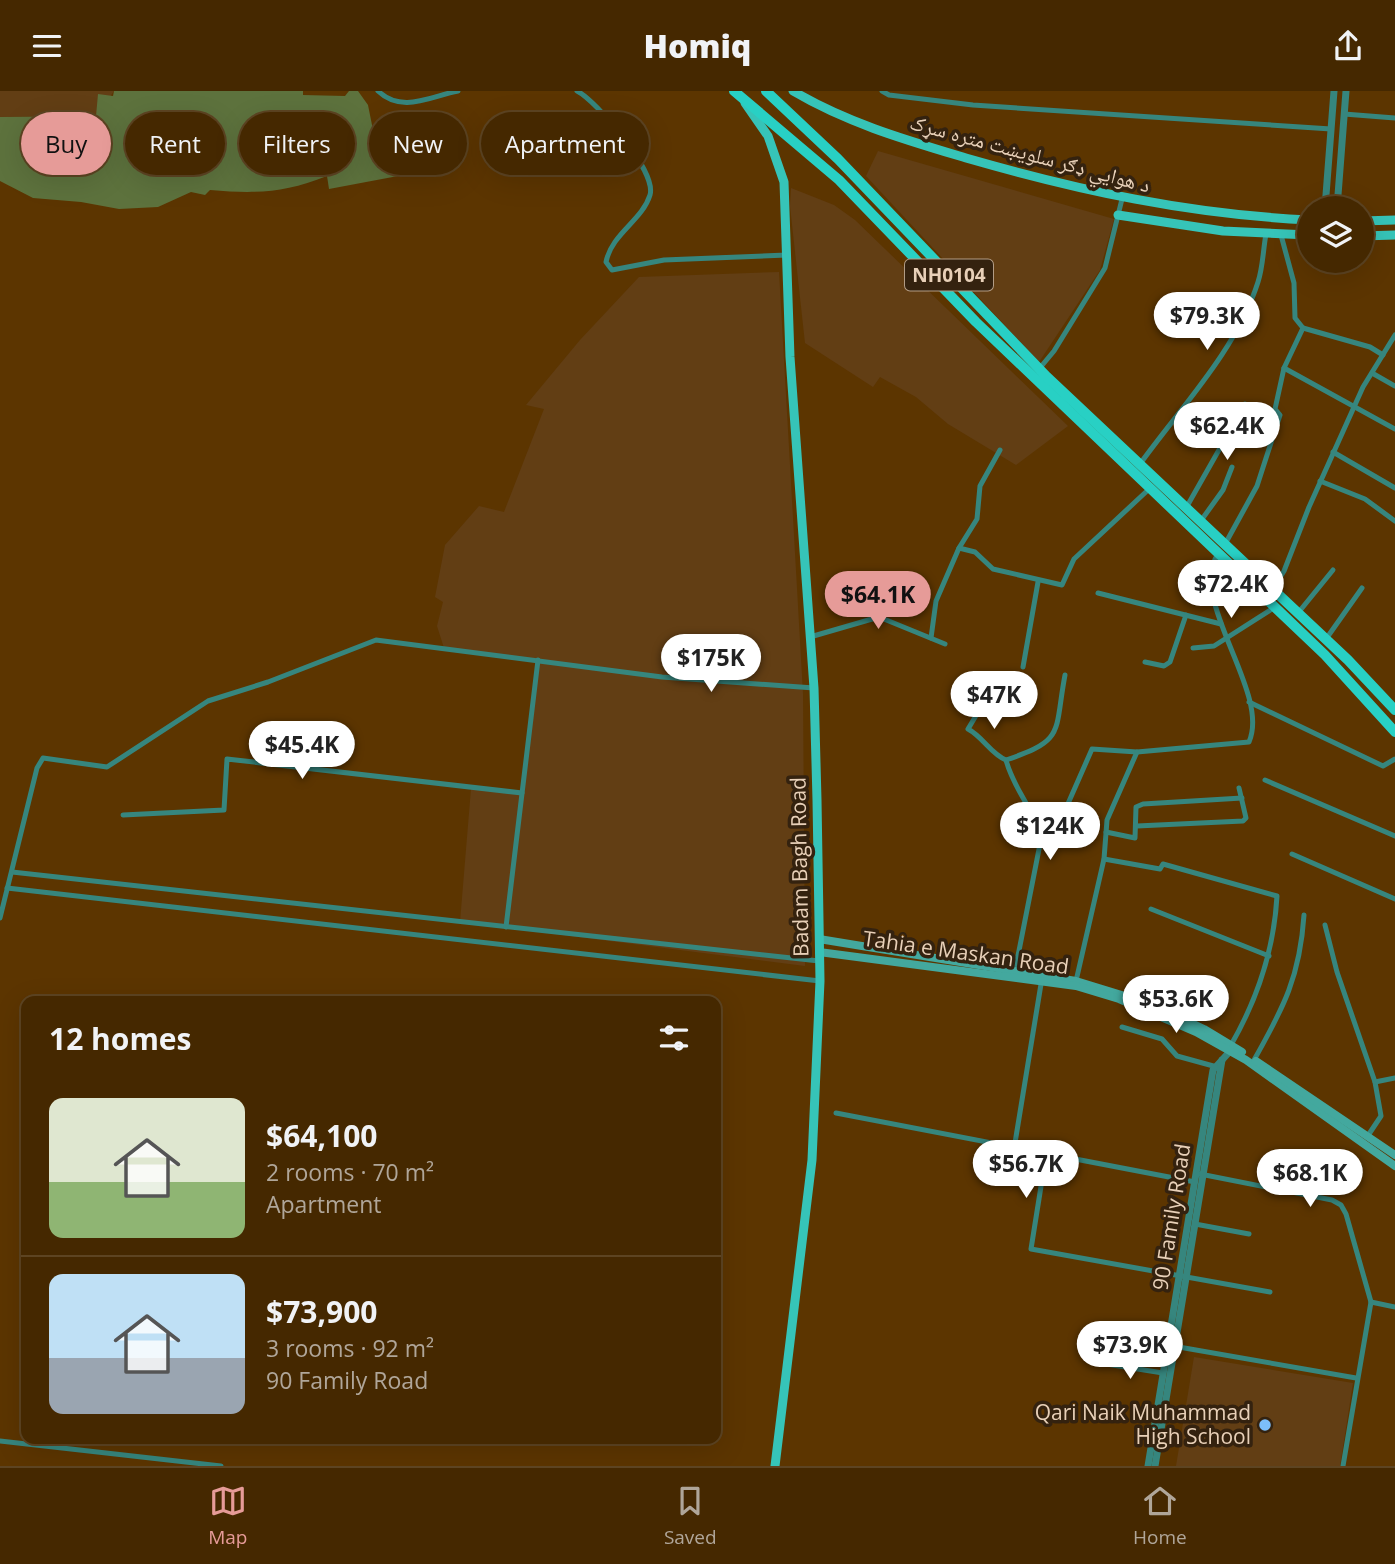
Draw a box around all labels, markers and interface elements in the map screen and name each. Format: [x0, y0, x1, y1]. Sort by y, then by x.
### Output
text: Homiq [644, 24, 751, 67]
icon: menu [28, 27, 66, 65]
icon: share [1329, 27, 1367, 65]
street label: د هوايي ډګر سلویښت متره سړک [906, 107, 1154, 202]
chip: Buy [21, 112, 111, 175]
chip: Rent [125, 112, 225, 175]
chip: Filters [239, 112, 355, 175]
chip: New [369, 112, 467, 175]
chip: Apartment [481, 112, 649, 175]
map controls [1297, 196, 1374, 273]
button: layers [1297, 196, 1374, 273]
road number: NH0104 [905, 259, 993, 291]
pin: $79.3K [1150, 293, 1264, 352]
text: $79.3K [1170, 299, 1244, 331]
pin: $62.4K [1170, 403, 1284, 462]
text: $62.4K [1190, 409, 1264, 441]
pin: $72.4K [1174, 561, 1288, 620]
text: $72.4K [1194, 567, 1268, 599]
pin: $64.1K [821, 571, 935, 631]
text: $64.1K [841, 578, 915, 610]
pin: $175K [662, 635, 760, 694]
text: $175K [677, 641, 745, 673]
pin: $47K [953, 671, 1035, 731]
text: $47K [967, 678, 1021, 710]
pin: $45.4K [245, 721, 359, 781]
text: $45.4K [265, 728, 339, 760]
street label: Badam Bagh Road [783, 777, 815, 957]
pin: $124K [1001, 803, 1099, 862]
text: $124K [1016, 809, 1084, 841]
street label: Tahia e Maskan Road [861, 924, 1071, 980]
pin: $53.6K [1119, 975, 1233, 1035]
text: $53.6K [1139, 982, 1213, 1014]
text: 12 homes [49, 1018, 192, 1059]
icon: filters [655, 1019, 693, 1057]
text: $64,100 [266, 1115, 377, 1156]
icon: home [105, 1126, 189, 1210]
pin: $56.7K [969, 1141, 1083, 1200]
street label: 90 Family Road [1146, 1142, 1196, 1292]
text: $56.7K [989, 1147, 1063, 1179]
pin: $68.1K [1253, 1149, 1367, 1209]
text: 2 rooms · 70 m² [266, 1156, 434, 1188]
text: $68.1K [1273, 1156, 1347, 1188]
text: Apartment [266, 1188, 382, 1220]
text: $73,900 [266, 1291, 377, 1332]
icon: home [105, 1302, 189, 1386]
pin: $73.9K [1073, 1321, 1187, 1381]
text: $73.9K [1093, 1328, 1167, 1360]
text: 3 rooms · 92 m² [266, 1332, 434, 1364]
text: 90 Family Road [266, 1364, 428, 1396]
place label: Qari Naik Muhammad High School [1035, 1398, 1251, 1450]
marker: Qari Naik Muhammad High School [1257, 1417, 1273, 1433]
tab: Map [208, 1482, 247, 1550]
tab: Saved [664, 1482, 717, 1550]
tab: Home [1133, 1482, 1187, 1550]

